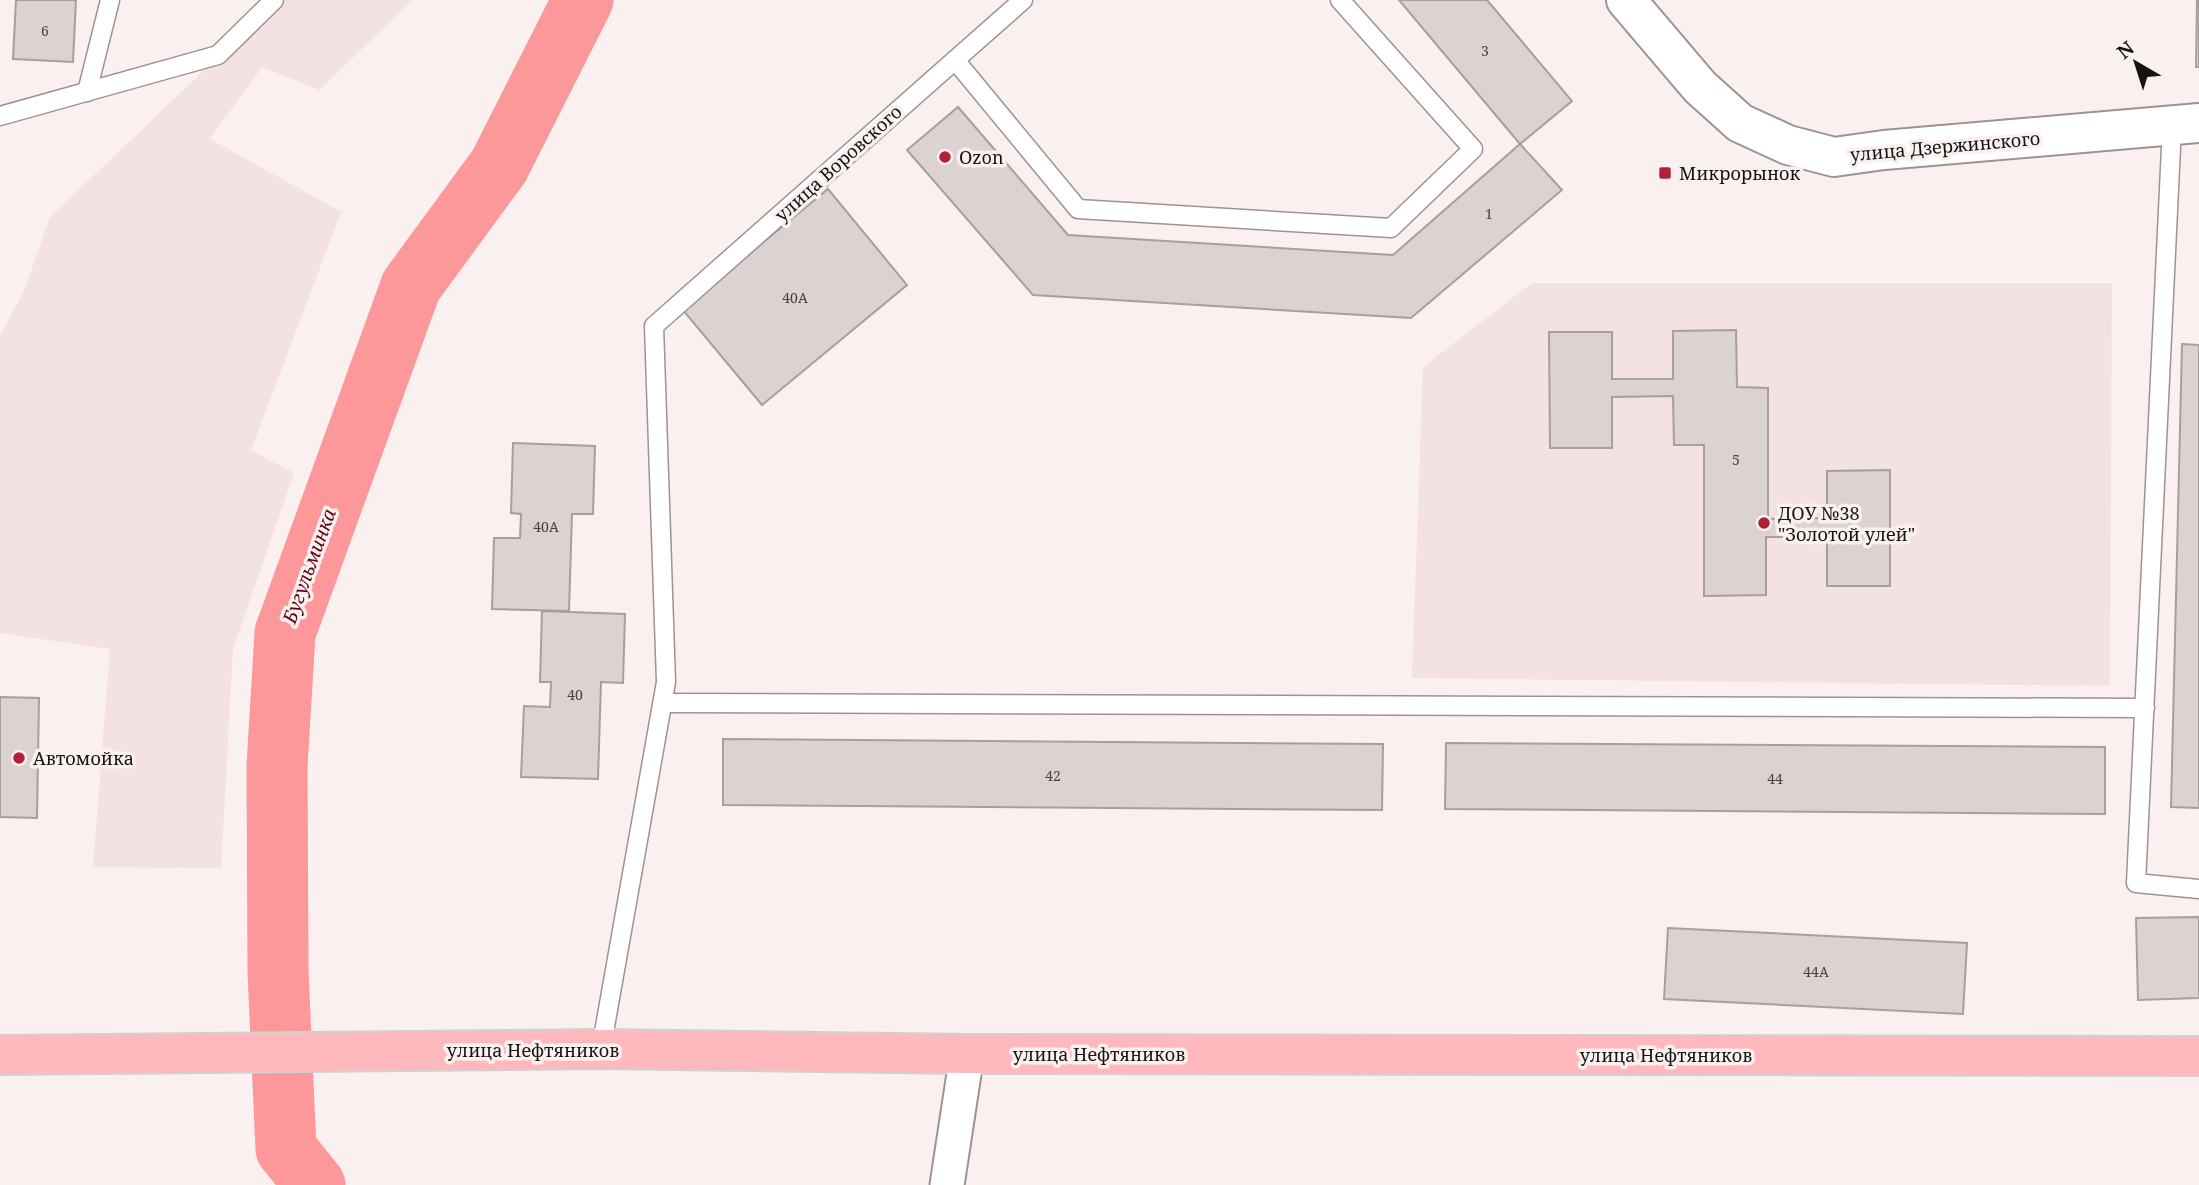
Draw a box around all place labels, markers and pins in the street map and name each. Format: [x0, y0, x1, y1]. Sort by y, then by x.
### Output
place label: Ozon [959, 145, 1004, 169]
marker: Ozon [937, 149, 953, 165]
place label: Микрорынок [1679, 161, 1801, 185]
marker: Микрорынок [1657, 165, 1673, 181]
place label: ДОУ №38 "Золотой улей" [1778, 501, 1915, 546]
marker: ДОУ №38 "Золотой улей" [1756, 515, 1772, 531]
place label: Автомойка [33, 746, 134, 770]
marker: Автомойка [11, 750, 27, 766]

